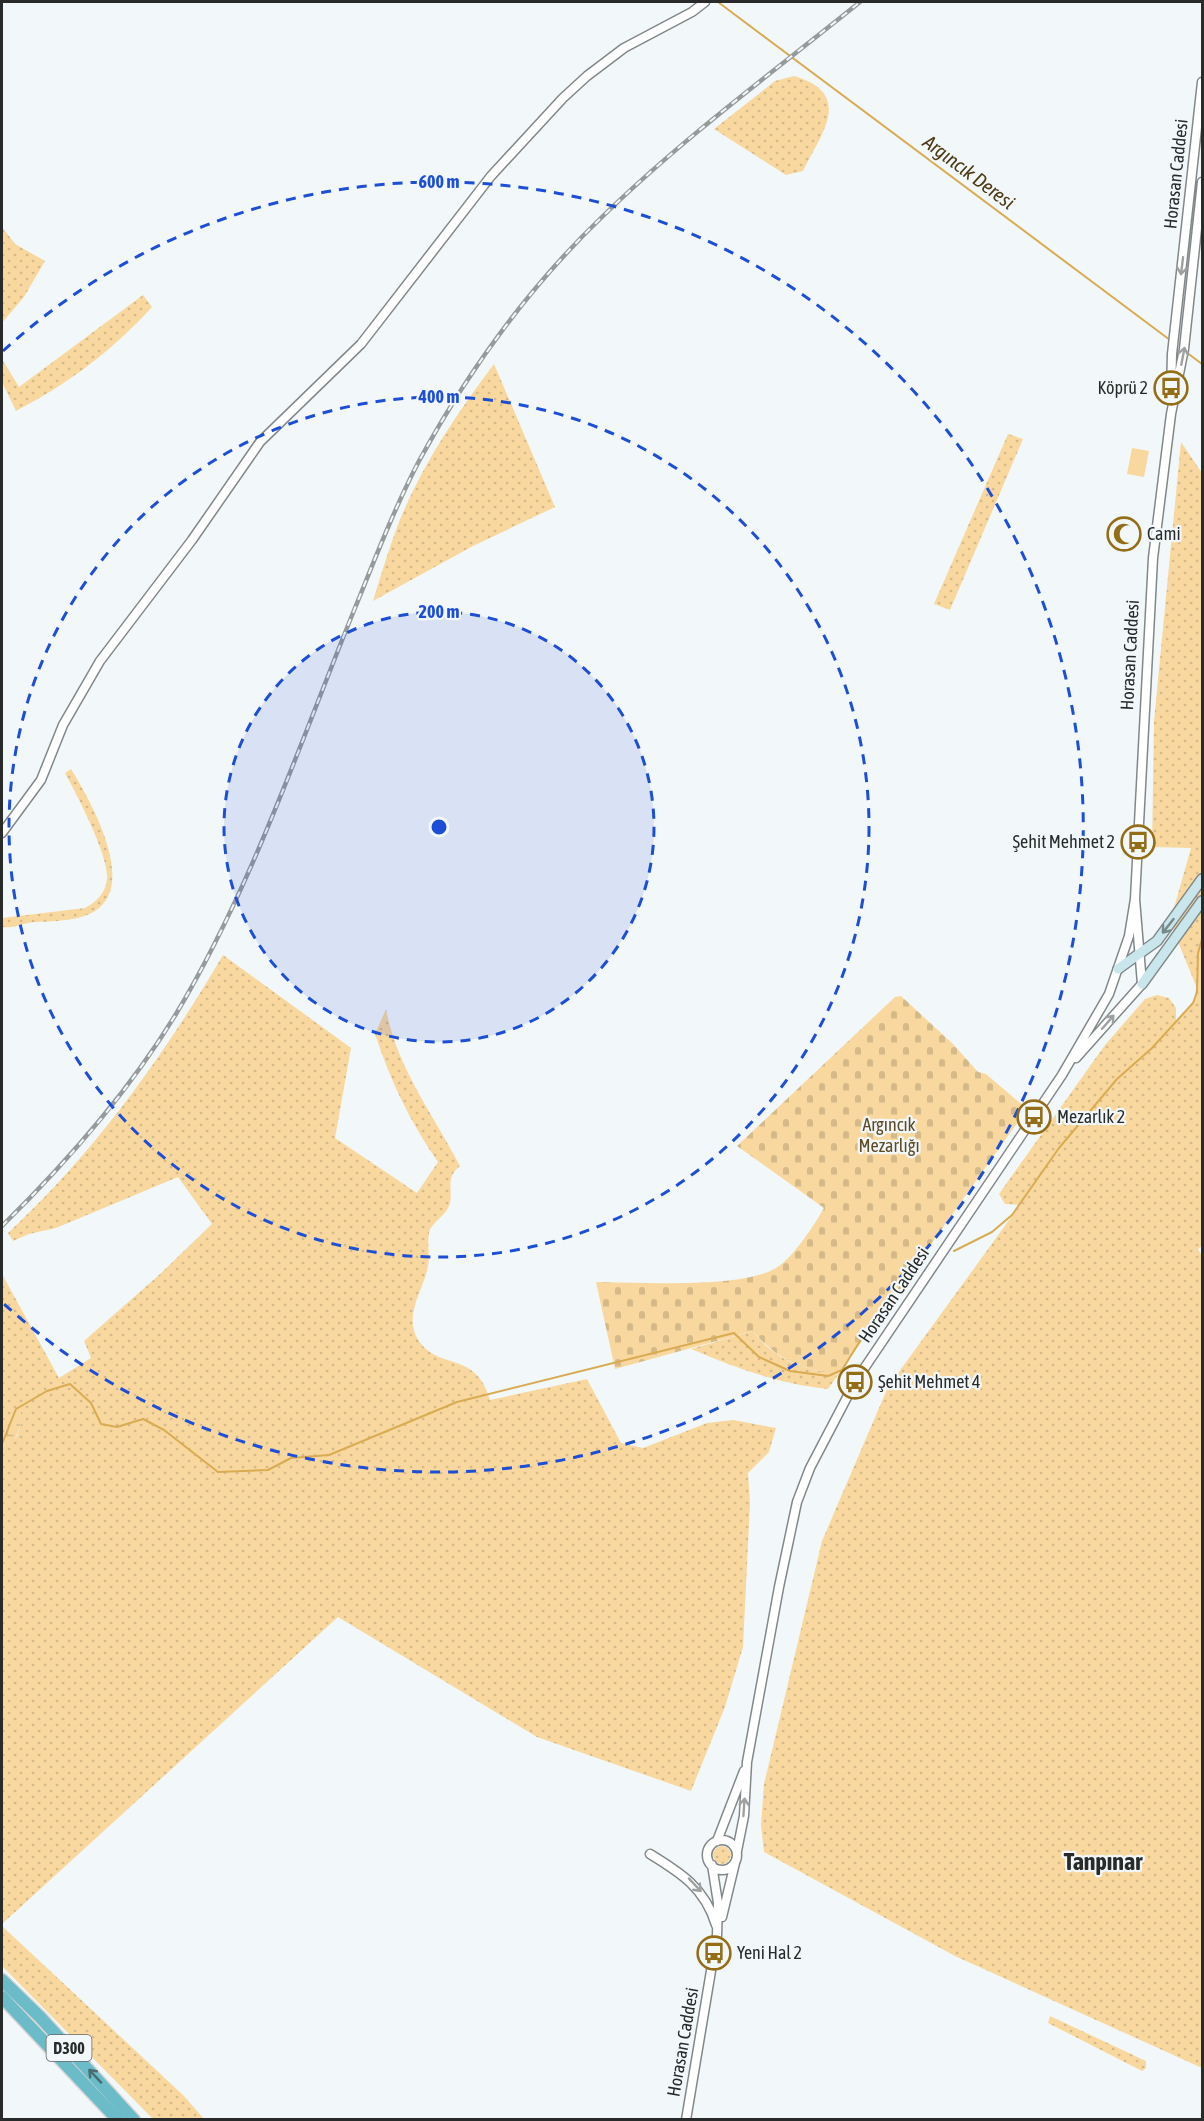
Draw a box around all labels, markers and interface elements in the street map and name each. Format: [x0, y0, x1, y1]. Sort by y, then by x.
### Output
street label: Horasan Caddesi [1159, 118, 1192, 230]
water label: Argıncık Deresi [918, 129, 1020, 214]
text: 600 m [419, 171, 459, 192]
one-way arrow [1177, 255, 1188, 275]
one-way arrow [1178, 347, 1189, 367]
bus stop icon: Köprü 2 [1153, 370, 1189, 406]
place label: Köprü 2 [1098, 377, 1148, 398]
text: 400 m [418, 386, 459, 407]
mosque icon: Cami [1106, 516, 1142, 552]
place label: Cami [1147, 523, 1181, 544]
street label: Horasan Caddesi [1116, 599, 1143, 711]
text: 200 m [419, 601, 459, 622]
centre of rings [429, 817, 449, 837]
bus stop icon: Şehit Mehmet 2 [1120, 824, 1156, 860]
place label: Şehit Mehmet 2 [1013, 831, 1115, 852]
one-way arrow [1162, 918, 1175, 934]
one-way arrow [1101, 1014, 1115, 1029]
bus stop icon: Mezarlık 2 [1016, 1099, 1052, 1135]
place label: Mezarlık 2 [1057, 1106, 1125, 1127]
park label: Argıncık Mezarlığı [858, 1114, 920, 1156]
street label: Horasan Caddesi [854, 1243, 933, 1346]
bus stop icon: Şehit Mehmet 4 [837, 1364, 873, 1400]
place label: Şehit Mehmet 4 [878, 1371, 980, 1392]
one-way arrow [739, 1797, 750, 1817]
district label: Tanpınar [1064, 1848, 1143, 1875]
one-way arrow [688, 1878, 702, 1893]
bus stop icon: Yeni Hal 2 [696, 1935, 732, 1971]
place label: Yeni Hal 2 [737, 1942, 802, 1963]
street label: Horasan Caddesi [663, 1986, 702, 2098]
road number: D300 [46, 2035, 92, 2061]
one-way arrow [88, 2068, 102, 2083]

